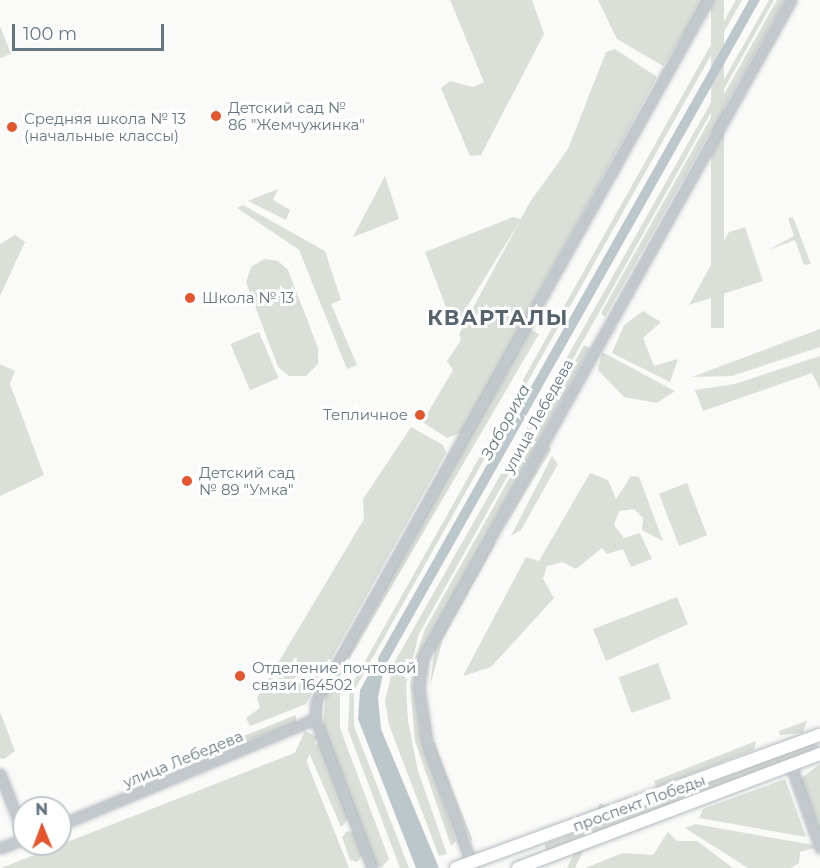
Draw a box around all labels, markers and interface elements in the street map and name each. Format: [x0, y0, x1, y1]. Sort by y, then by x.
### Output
scale bar [15, 12, 166, 50]
text: 100 m [23, 23, 77, 45]
place label: Детский сад № 86 "Жемчужинка" [228, 98, 365, 133]
place label: Средняя школа № 13 (начальные классы) [24, 109, 186, 144]
marker: Детский сад № 86 "Жемчужинка" [209, 109, 223, 123]
marker: Средняя школа № 13 (начальные классы) [5, 120, 19, 134]
place label: Школа № 13 [202, 289, 294, 307]
marker: Школа № 13 [183, 291, 197, 305]
district label: КВАРТАЛЫ [427, 305, 569, 331]
street label: улица Лебедева [499, 356, 577, 476]
water label: Забориха [477, 381, 535, 463]
place label: Тепличное [323, 406, 408, 424]
marker: Тепличное [413, 408, 427, 422]
place label: Детский сад № 89 "Умка" [199, 463, 295, 498]
marker: Детский сад № 89 "Умка" [180, 474, 194, 488]
place label: Отделение почтовой связи 164502 [252, 658, 416, 693]
marker: Отделение почтовой связи 164502 [233, 669, 247, 683]
street label: улица Лебедева [120, 727, 246, 791]
street label: проспект Победы [570, 771, 708, 835]
north arrow [12, 796, 72, 856]
text: N [35, 800, 48, 819]

